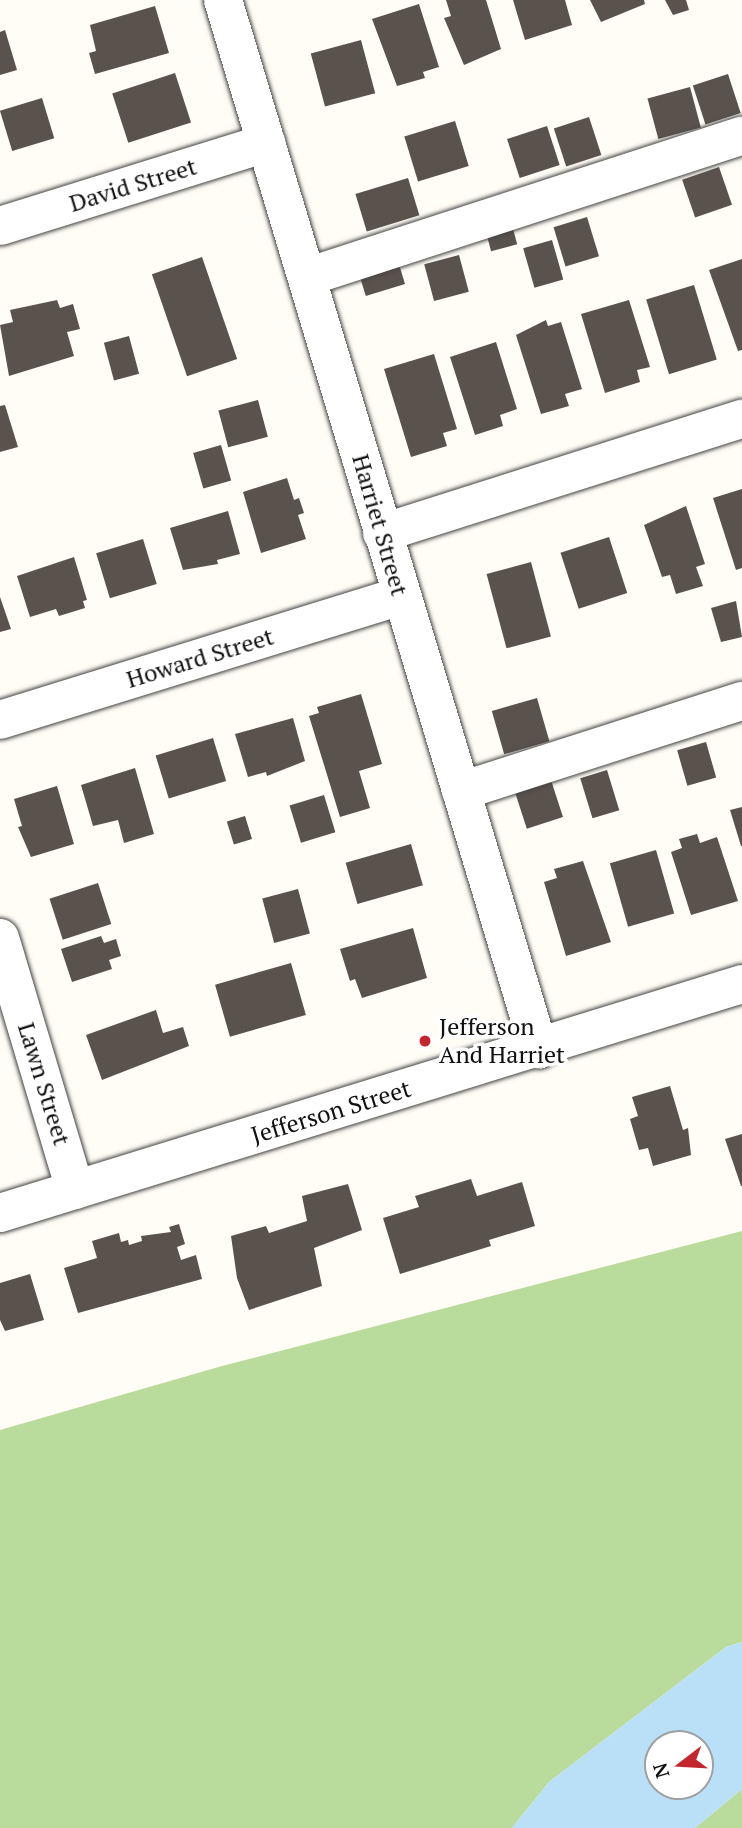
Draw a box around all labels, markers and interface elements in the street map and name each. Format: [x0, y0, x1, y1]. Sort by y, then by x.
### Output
street label: David Street [66, 152, 200, 218]
street label: Harriet Street [346, 451, 414, 599]
street label: Howard Street [123, 622, 277, 694]
place label: Jefferson And Harriet [439, 1013, 565, 1069]
street label: Lawn Street [12, 1019, 76, 1149]
marker: Jefferson And Harriet [417, 1033, 433, 1049]
street label: Jefferson Street [248, 1074, 414, 1150]
north arrow [644, 1730, 714, 1800]
text: N [646, 1760, 674, 1781]

